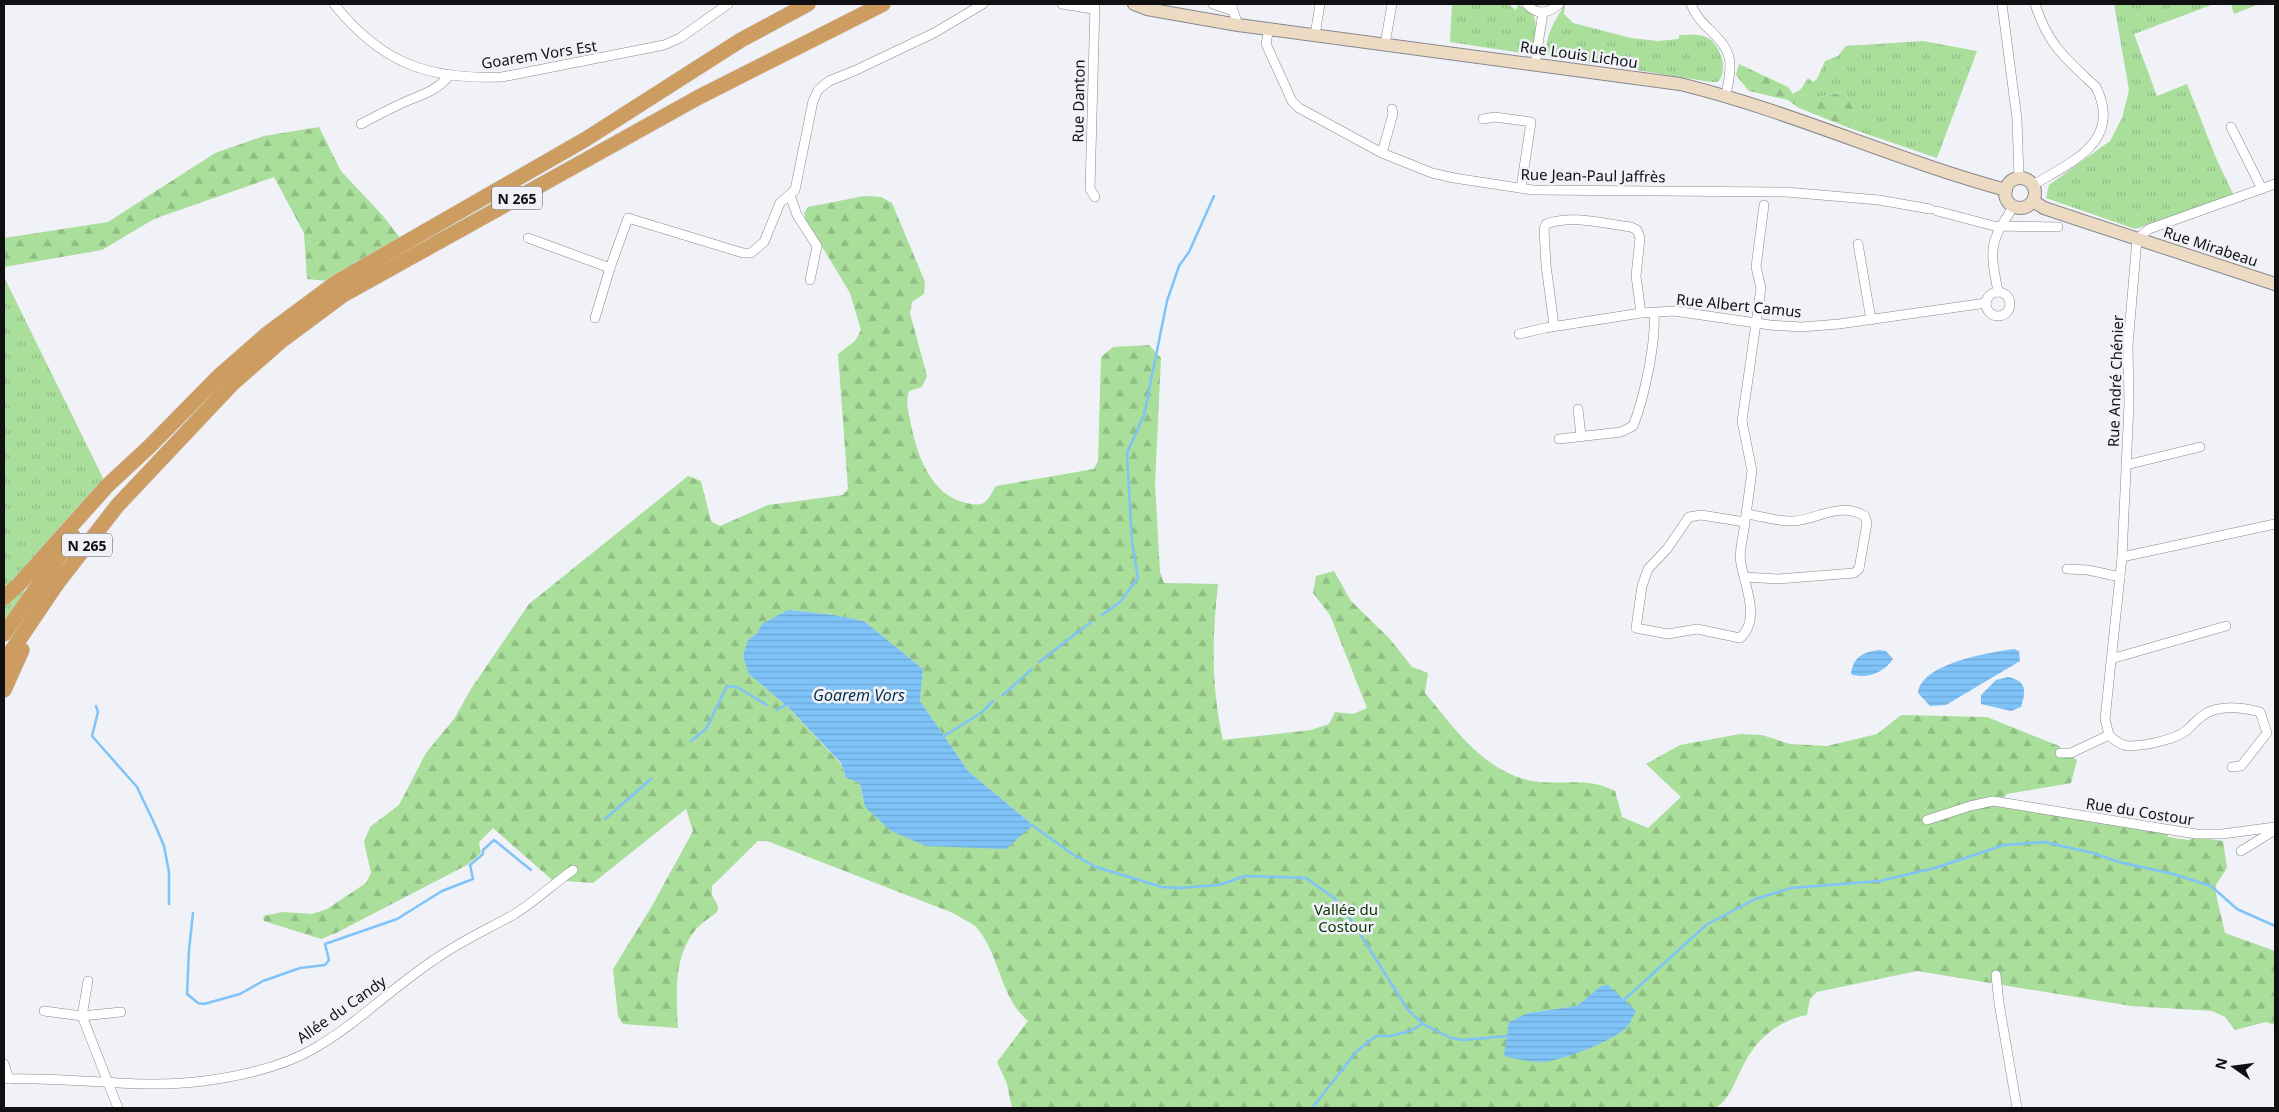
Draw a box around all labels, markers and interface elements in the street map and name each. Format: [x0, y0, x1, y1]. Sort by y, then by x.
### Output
street label: Goarem Vors Est [480, 35, 599, 73]
street label: Rue Louis Lichou [1519, 36, 1639, 72]
street label: Rue Danton [1067, 59, 1089, 143]
street label: Rue Jean-Paul Jaffrès [1520, 164, 1666, 186]
road number: N 265 [492, 187, 542, 210]
street label: Rue Mirabeau [2161, 221, 2261, 271]
street label: Rue Albert Camus [1675, 288, 1803, 322]
street label: Rue André Chénier [2103, 315, 2127, 447]
road number: N 265 [62, 534, 112, 556]
water label: Goarem Vors [813, 684, 905, 706]
street label: Rue du Costour [2085, 793, 2195, 829]
park label: Vallée du Costour [1314, 899, 1378, 936]
street label: Allée du Candy [292, 971, 390, 1047]
north arrow [2209, 1042, 2259, 1092]
text: N [2210, 1056, 2231, 1072]

